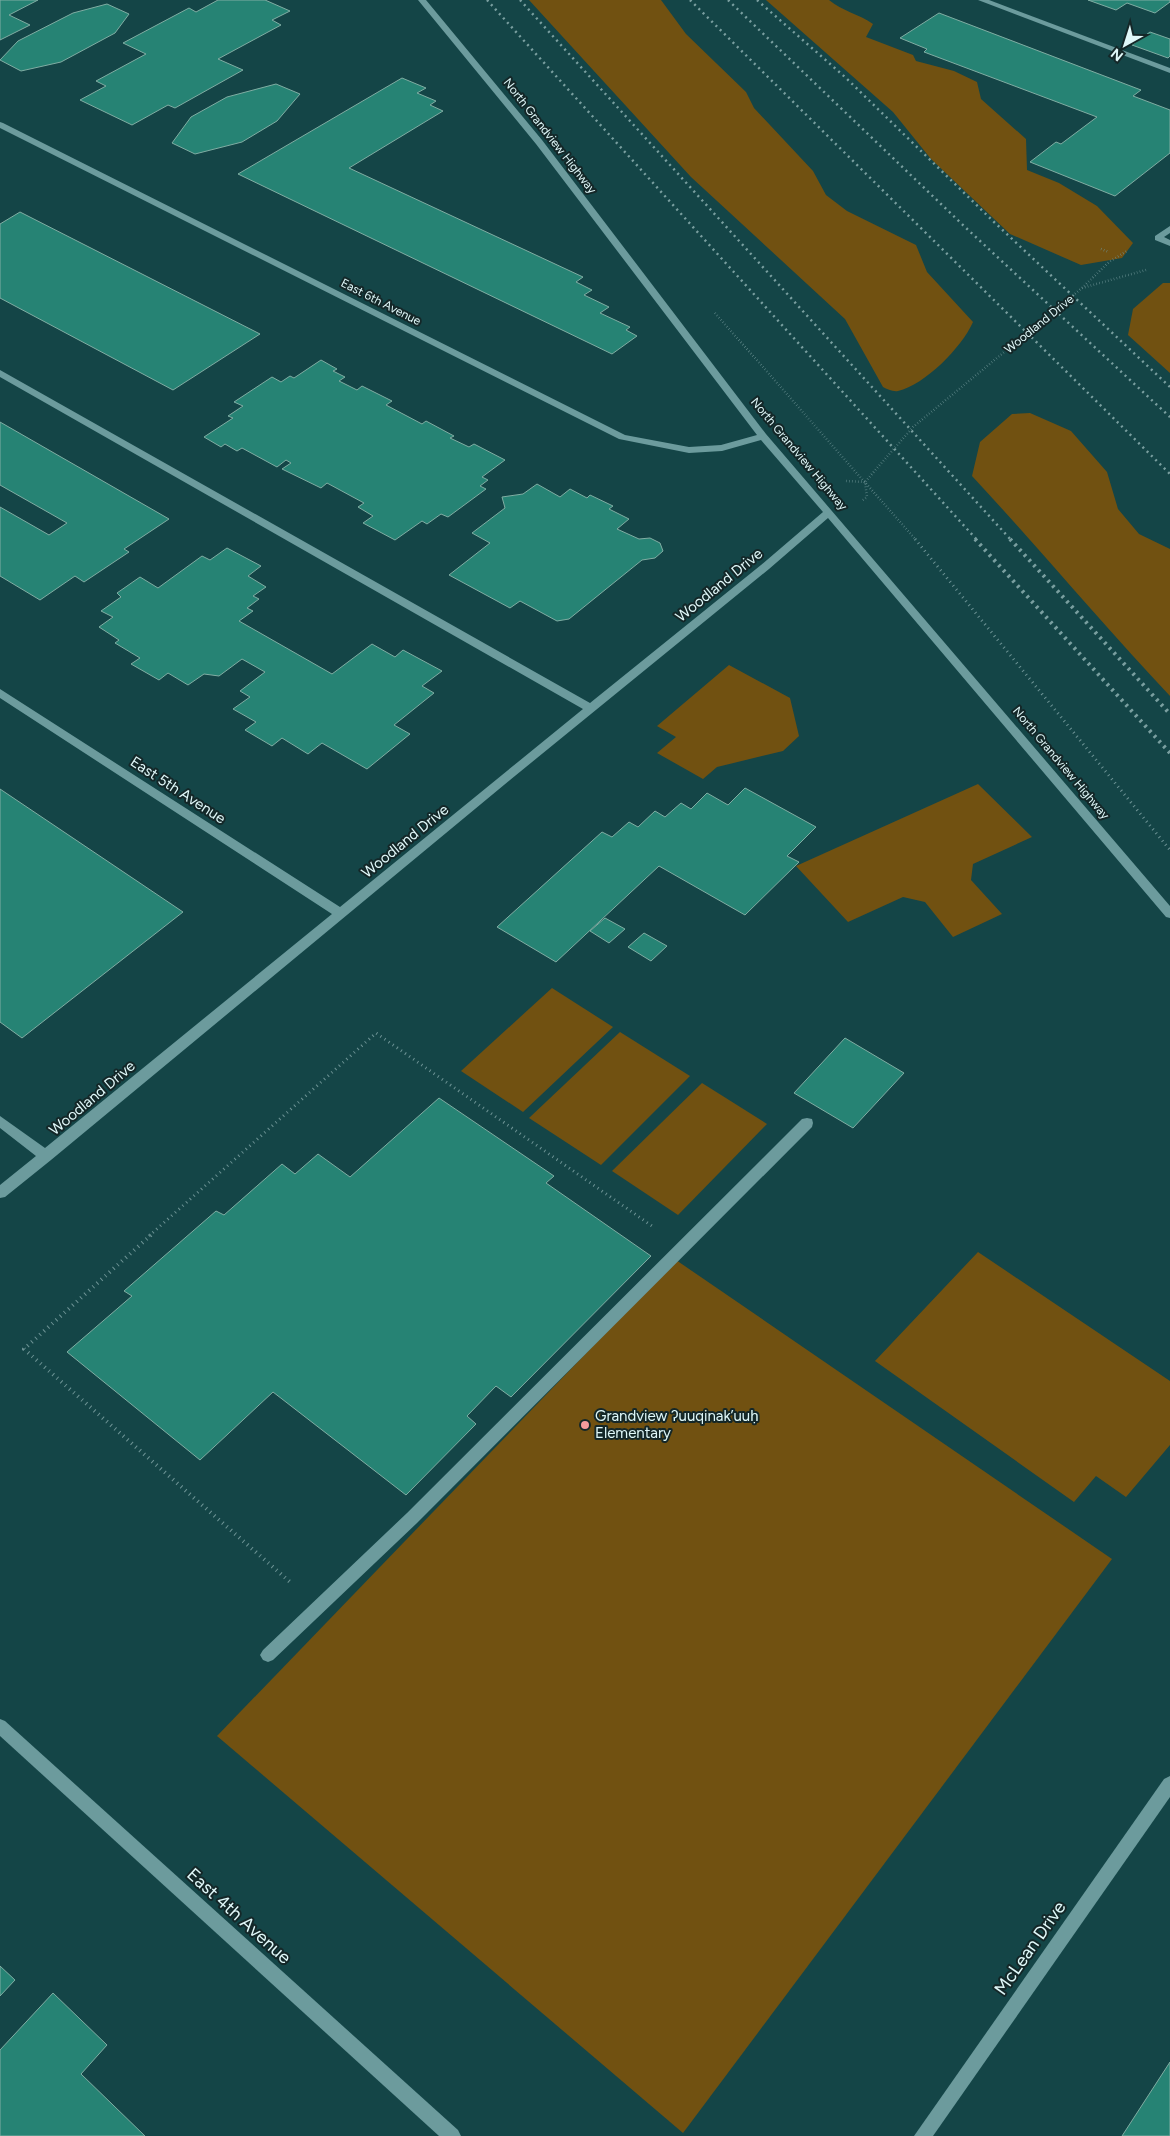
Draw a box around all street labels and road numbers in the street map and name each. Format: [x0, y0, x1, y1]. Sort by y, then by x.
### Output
street label: North Grandview Highway [501, 76, 600, 197]
street label: East 6th Avenue [339, 276, 424, 328]
street label: Woodland Drive [1001, 291, 1077, 356]
street label: North Grandview Highway [748, 395, 851, 514]
street label: Woodland Drive [672, 544, 766, 626]
street label: North Grandview Highway [1010, 704, 1113, 823]
street label: East 5th Avenue [127, 752, 229, 828]
street label: Woodland Drive [358, 800, 452, 882]
street label: Woodland Drive [45, 1057, 139, 1139]
street label: East 4th Avenue [182, 1863, 296, 1969]
street label: McLean Drive [990, 1897, 1070, 1999]

